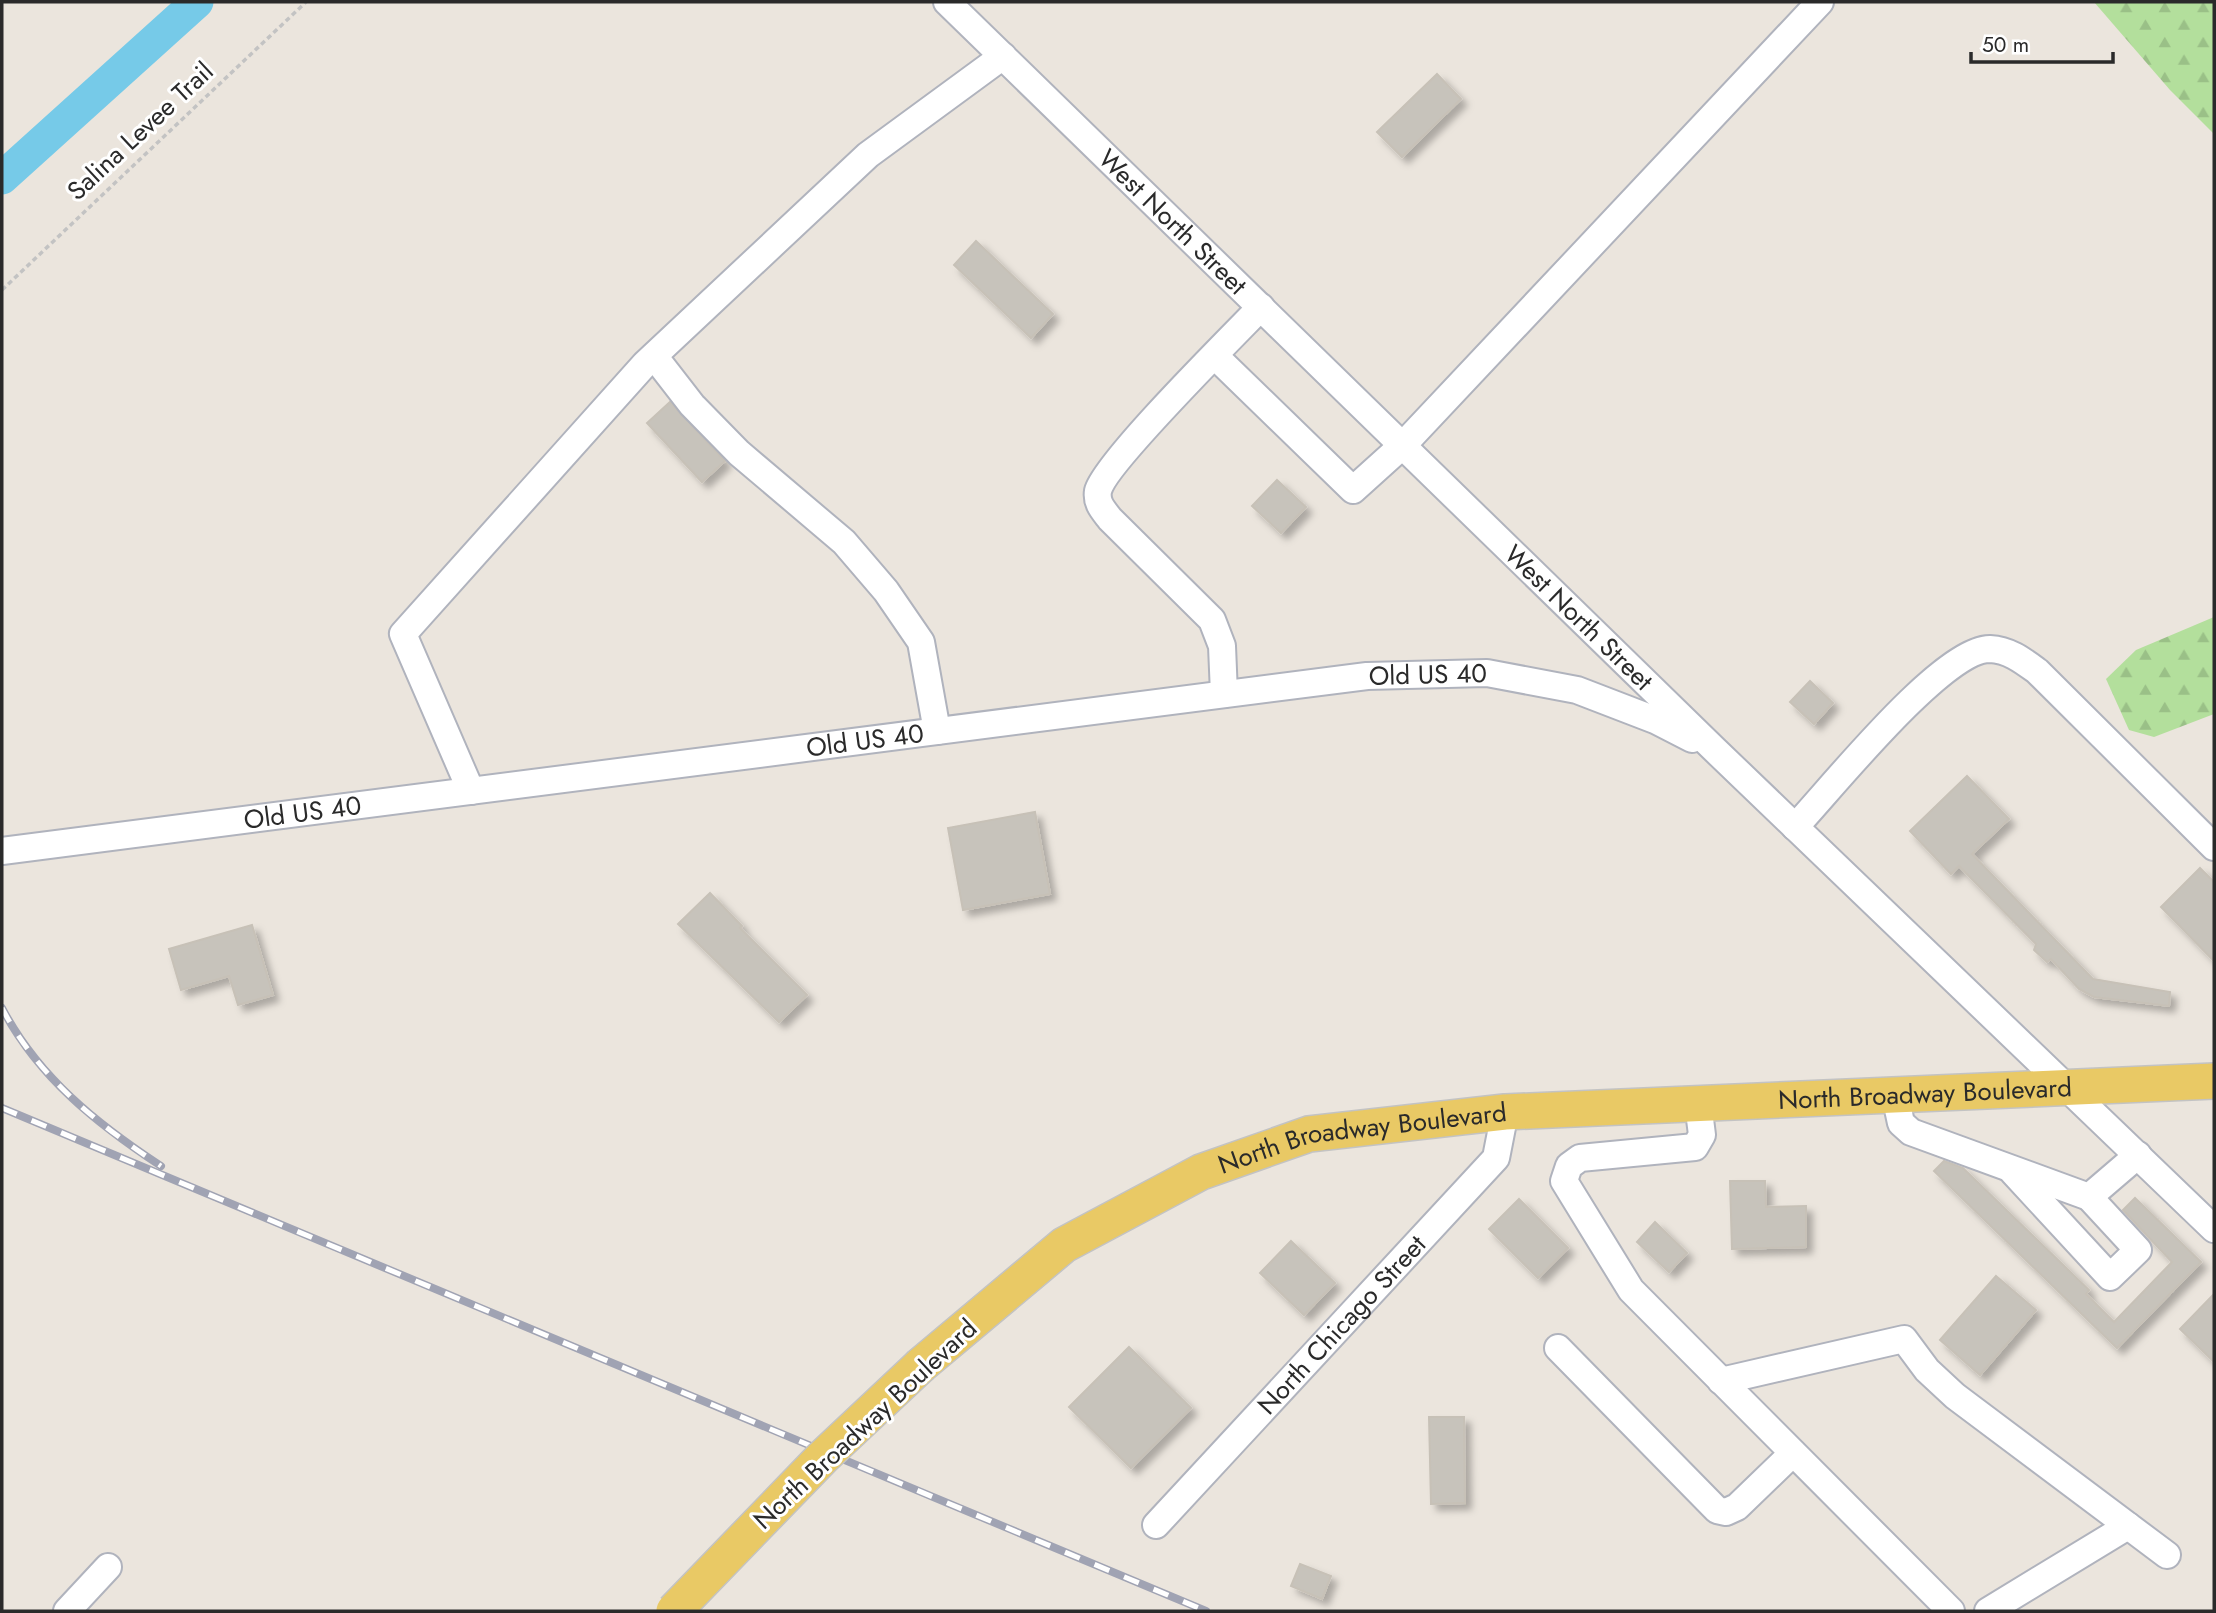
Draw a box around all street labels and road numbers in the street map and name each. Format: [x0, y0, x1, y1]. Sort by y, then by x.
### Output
street label: Salina Levee Trail [58, 53, 222, 209]
street label: West North Street [1090, 140, 1256, 304]
street label: West North Street [1496, 536, 1662, 699]
street label: Old US 40 [1368, 654, 1487, 695]
street label: Old US 40 [804, 714, 926, 767]
street label: Old US 40 [241, 786, 364, 839]
street label: North Broadway Boulevard [1777, 1068, 2073, 1119]
street label: North Broadway Boulevard [1213, 1093, 1508, 1184]
street label: North Chicago Street [1248, 1226, 1435, 1423]
street label: North Broadway Boulevard [745, 1310, 985, 1538]

